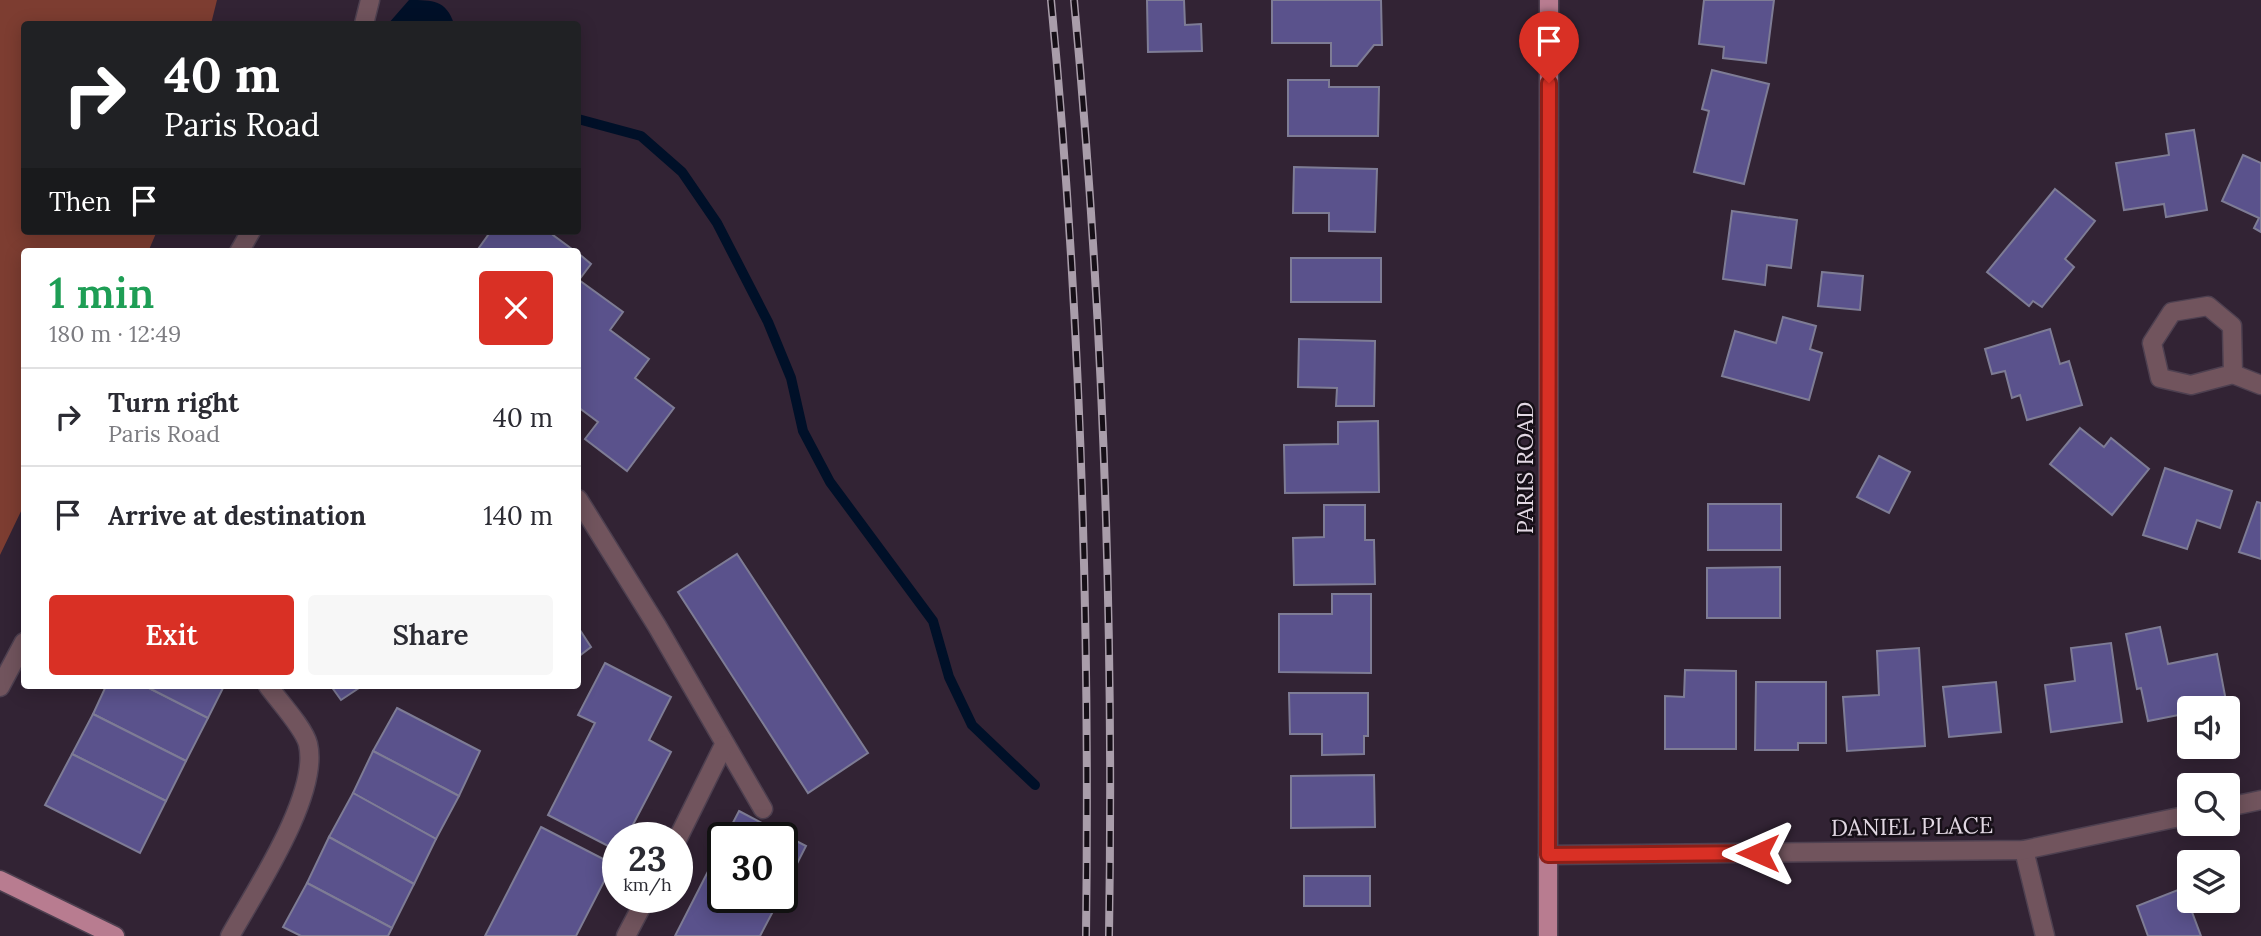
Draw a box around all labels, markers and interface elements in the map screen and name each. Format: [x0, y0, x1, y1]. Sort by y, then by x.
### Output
pin [1519, 11, 1579, 83]
icon: arrive [1530, 22, 1568, 60]
text: 40 m [164, 43, 280, 105]
icon: right [49, 49, 140, 140]
text: Paris Road [164, 104, 320, 145]
icon: arrive [125, 182, 163, 220]
text: Then [49, 185, 111, 218]
text: 1 min [49, 266, 154, 320]
button: close [479, 271, 553, 345]
text: 180 m · 12:49 [49, 319, 181, 348]
text: Turn right [108, 386, 239, 419]
icon: right [49, 398, 87, 436]
text: 40 m [493, 401, 553, 434]
street label: PARIS ROAD [1510, 402, 1539, 534]
text: Paris Road [108, 419, 220, 448]
icon: arrive [49, 496, 87, 534]
text: Arrive at destination [108, 499, 366, 532]
text: 140 m [483, 499, 553, 532]
button: Exit [49, 595, 294, 675]
button: Share [308, 595, 553, 675]
map controls [2177, 696, 2240, 913]
button: sound [2177, 696, 2240, 759]
button: search [2177, 773, 2240, 836]
street label: DANIEL PLACE [1831, 810, 1993, 842]
position arrow [1721, 816, 1795, 890]
speed limit sign: 30 [707, 822, 798, 913]
text: 23 [628, 836, 667, 881]
button: layers [2177, 850, 2240, 913]
text: km/h [623, 873, 672, 896]

